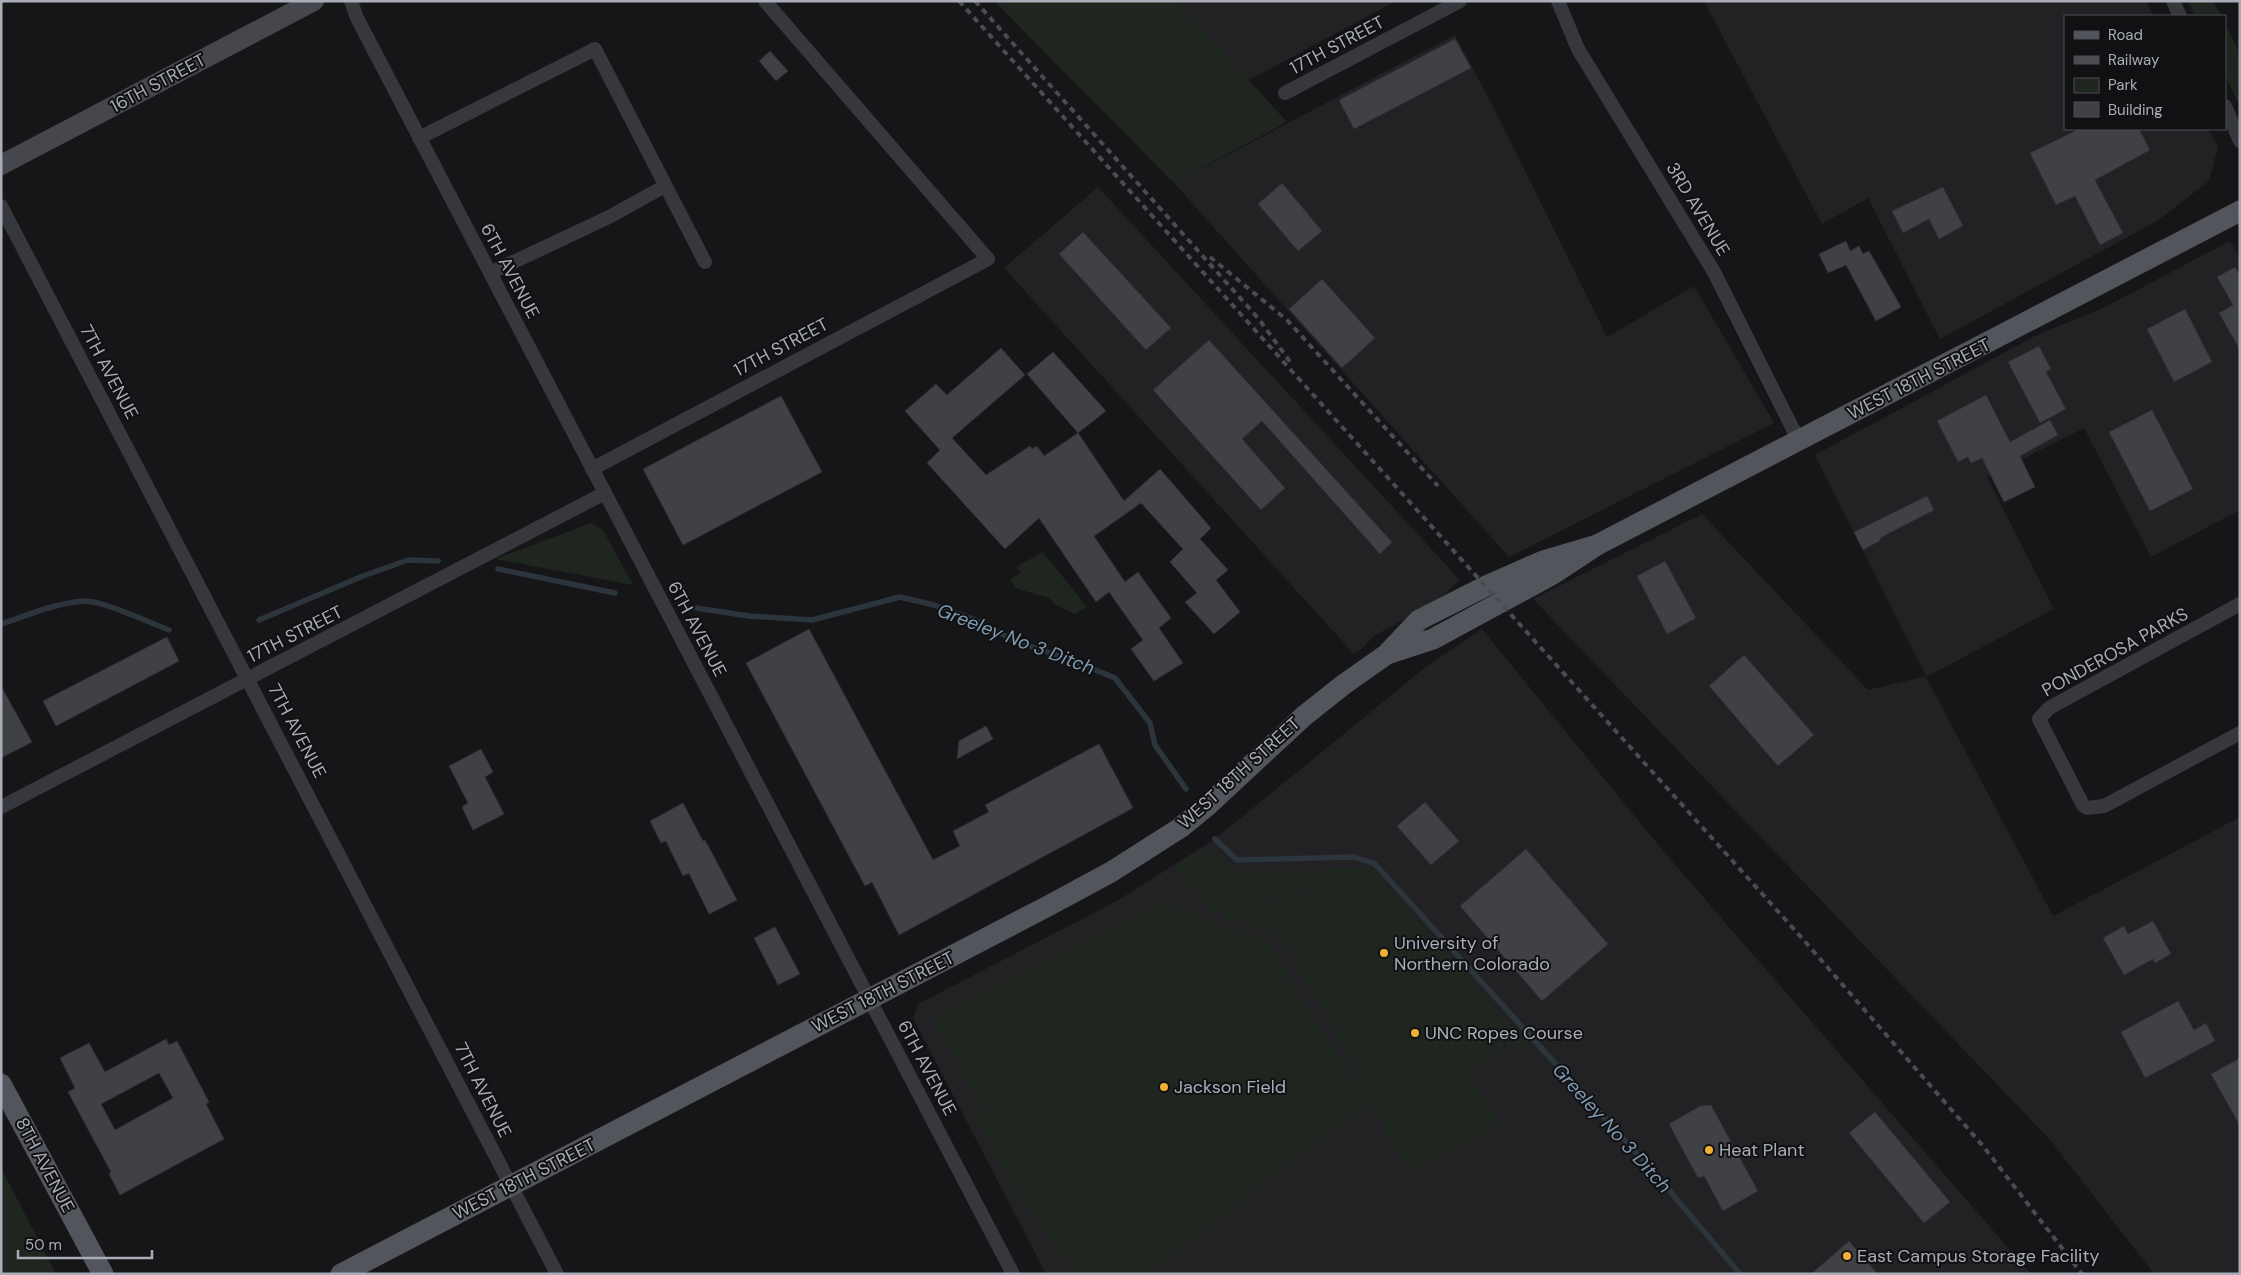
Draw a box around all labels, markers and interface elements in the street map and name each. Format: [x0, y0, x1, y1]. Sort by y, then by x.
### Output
street label: 17TH STREET [1286, 10, 1388, 80]
legend [2064, 15, 2226, 130]
text: Road [2108, 25, 2143, 45]
street label: 16TH STREET [106, 48, 210, 118]
text: Railway [2108, 50, 2160, 70]
text: Park [2108, 75, 2138, 95]
text: Building [2108, 100, 2163, 120]
street label: 3RD AVENUE [1661, 158, 1735, 260]
street label: 6TH AVENUE [475, 219, 545, 323]
street label: 17TH STREET [730, 312, 832, 382]
street label: 7TH AVENUE [74, 321, 144, 423]
street label: WEST 18TH STREET [1844, 333, 1994, 425]
street label: 6TH AVENUE [662, 577, 732, 681]
water label: Greeley No 3 Ditch [934, 597, 1098, 681]
street label: 17TH STREET [243, 600, 347, 668]
street label: PONDEROSA PARKS [2038, 602, 2192, 702]
street label: 7TH AVENUE [262, 680, 332, 782]
street label: WEST 18TH STREET [1173, 712, 1305, 834]
place label: University of Northern Colorado [1394, 931, 1550, 976]
street label: WEST 18TH STREET [808, 946, 958, 1038]
marker: University of Northern Colorado [1378, 947, 1390, 959]
street label: 6TH AVENUE [892, 1016, 962, 1120]
place label: UNC Ropes Course [1425, 1021, 1583, 1045]
marker: UNC Ropes Course [1409, 1027, 1421, 1039]
street label: 7TH AVENUE [449, 1038, 517, 1142]
water label: Greeley No 3 Ditch [1547, 1058, 1677, 1198]
place label: Jackson Field [1174, 1075, 1286, 1099]
marker: Jackson Field [1158, 1081, 1170, 1093]
street label: 8TH AVENUE [10, 1113, 80, 1217]
street label: WEST 18TH STREET [449, 1133, 599, 1225]
place label: Heat Plant [1719, 1138, 1805, 1162]
marker: Heat Plant [1703, 1144, 1715, 1156]
scale bar [18, 1228, 151, 1260]
text: 50 m [25, 1235, 62, 1255]
place label: East Campus Storage Facility [1857, 1244, 2099, 1268]
marker: East Campus Storage Facility [1841, 1250, 1853, 1262]

